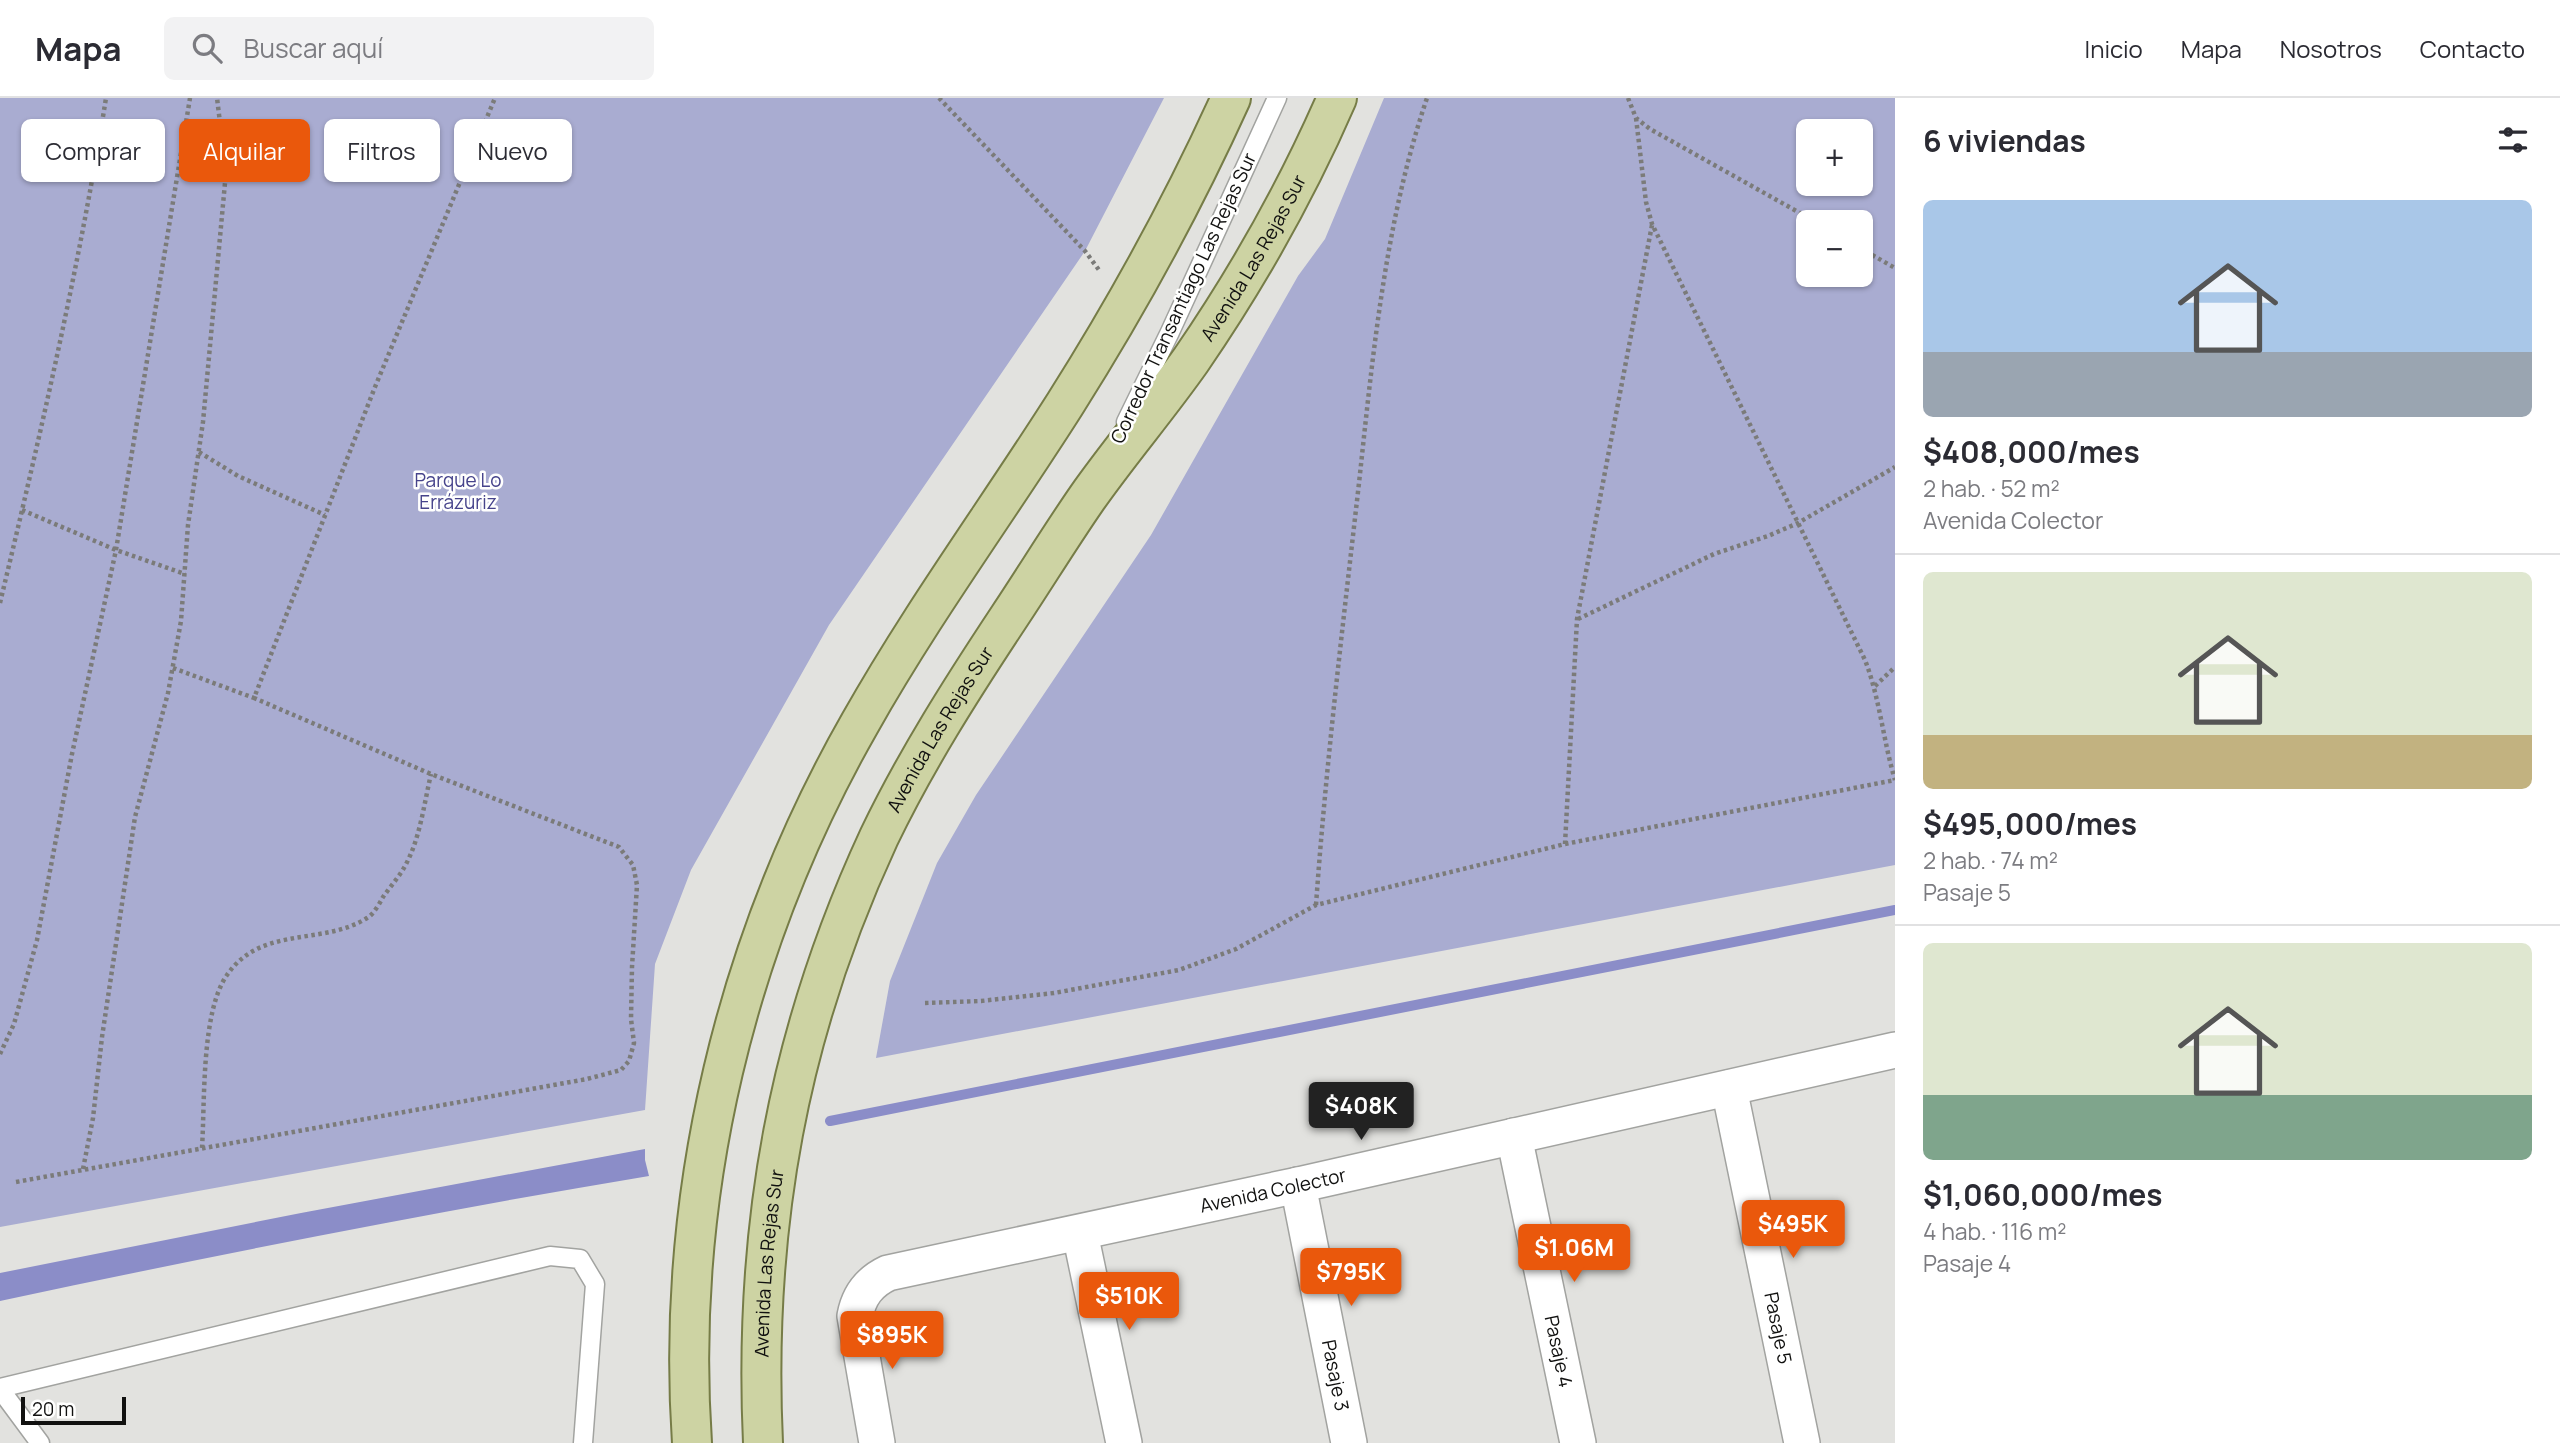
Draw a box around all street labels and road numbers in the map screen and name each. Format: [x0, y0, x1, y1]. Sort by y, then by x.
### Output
street label: Corredor Transantiago Las Rejas Sur [1104, 148, 1262, 448]
street label: Avenida Las Rejas Sur [1194, 170, 1312, 346]
street label: Avenida Las Rejas Sur [880, 641, 999, 817]
street label: Avenida Colector [1197, 1162, 1349, 1219]
street label: Avenida Las Rejas Sur [748, 1167, 790, 1358]
street label: Pasaje 5 [1758, 1290, 1798, 1366]
street label: Pasaje 4 [1539, 1313, 1579, 1390]
street label: Pasaje 3 [1316, 1337, 1355, 1413]

